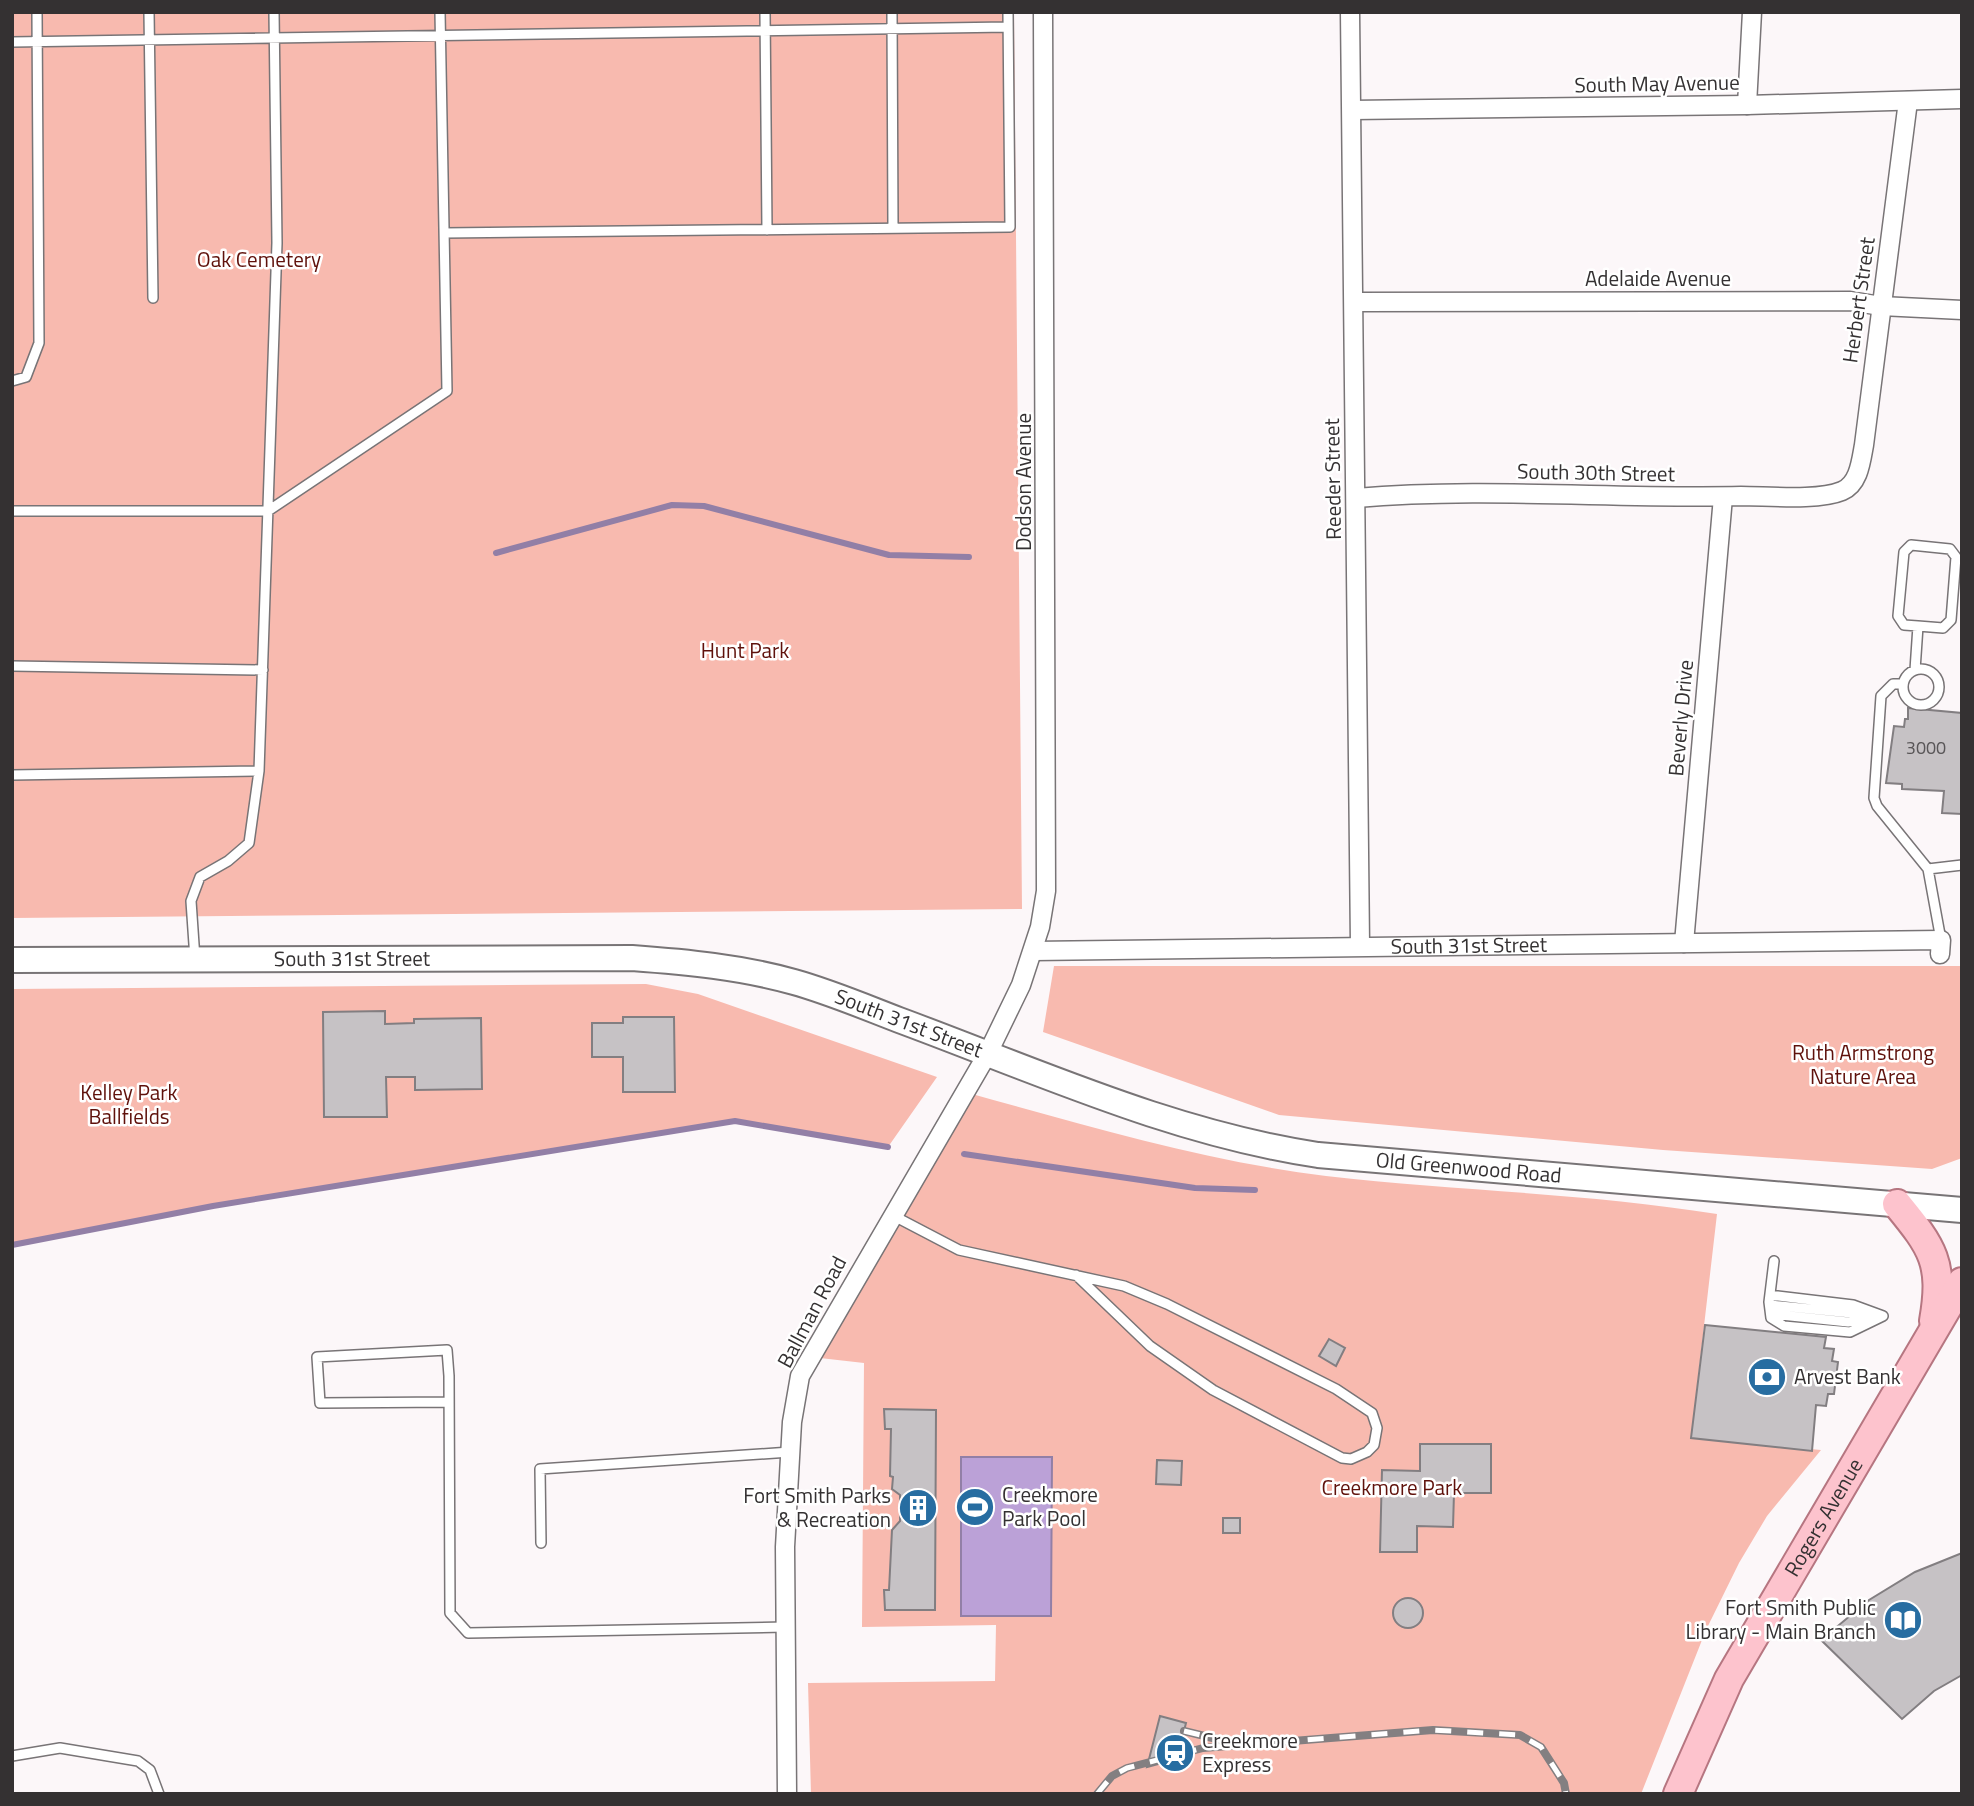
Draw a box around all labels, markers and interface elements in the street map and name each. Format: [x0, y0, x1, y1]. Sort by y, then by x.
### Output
street label: South May Avenue [1574, 66, 1740, 100]
street label: Herbert Street [1833, 234, 1883, 365]
park label: Oak Cemetery [197, 243, 321, 275]
street label: Adelaide Avenue [1585, 262, 1731, 294]
street label: Dodson Avenue [1007, 413, 1039, 551]
street label: Reeder Street [1315, 417, 1349, 540]
street label: South 30th Street [1517, 455, 1676, 489]
park label: Hunt Park [701, 634, 789, 666]
street label: Beverly Drive [1659, 658, 1701, 777]
house number: 3000 [1906, 734, 1946, 761]
street label: South 31st Street [1391, 928, 1548, 962]
street label: South 31st Street [274, 942, 431, 974]
street label: South 31st Street [830, 980, 988, 1066]
park label: Ruth Armstrong Nature Area [1792, 1036, 1934, 1092]
park label: Kelley Park Ballfields [80, 1076, 178, 1132]
street label: Old Greenwood Road [1375, 1143, 1563, 1191]
street label: Ballman Road [768, 1250, 854, 1373]
bank icon: Arvest Bank [1746, 1356, 1788, 1398]
place label: Arvest Bank [1794, 1360, 1901, 1392]
street label: Rogers Avenue [1776, 1452, 1870, 1582]
park label: Creekmore Park [1322, 1471, 1462, 1503]
place label: Creekmore Park Pool [1002, 1478, 1098, 1534]
place label: Fort Smith Parks & Recreation [743, 1479, 891, 1535]
sports icon: Creekmore Park Pool [954, 1486, 996, 1528]
building icon: Fort Smith Parks & Recreation [897, 1487, 939, 1529]
place label: Fort Smith Public Library - Main Branch [1686, 1591, 1876, 1647]
library icon: Fort Smith Public Library - Main Branch [1882, 1599, 1924, 1641]
place label: Creekmore Express [1202, 1724, 1298, 1780]
station icon: Creekmore Express [1154, 1732, 1196, 1774]

